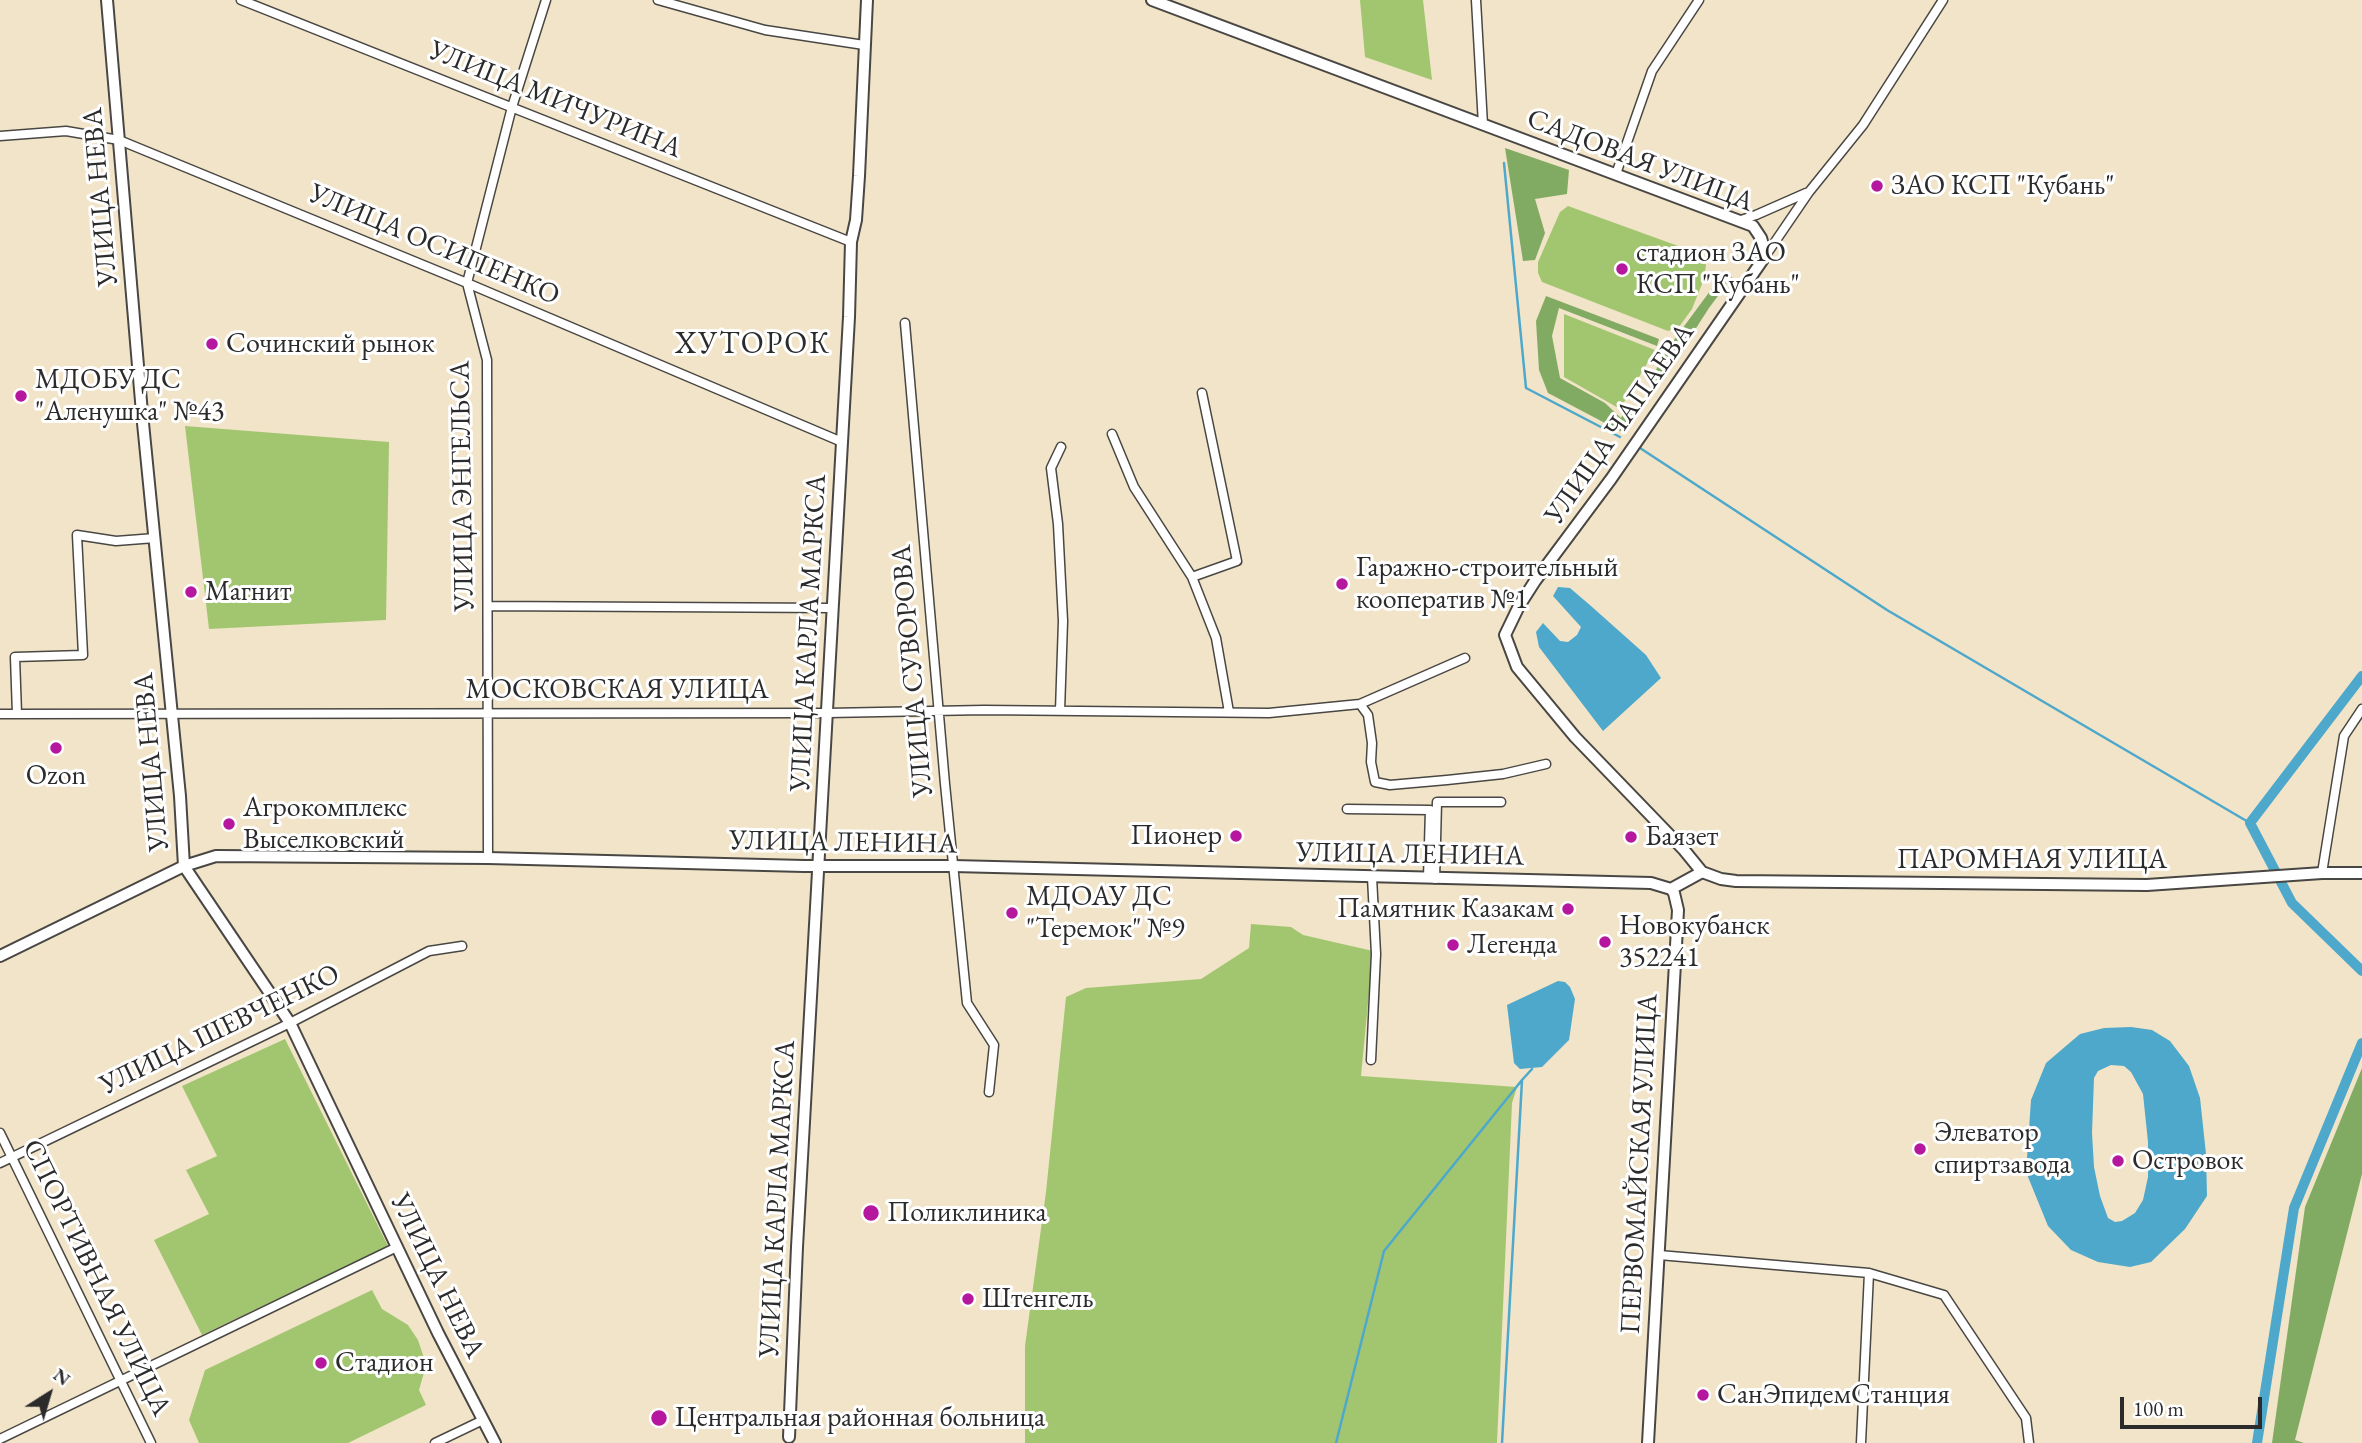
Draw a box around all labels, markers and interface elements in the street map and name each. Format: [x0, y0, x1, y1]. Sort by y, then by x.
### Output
street label: УЛИЦА МИЧУРИНА [424, 34, 686, 166]
street label: САДОВАЯ УЛИЦА [1522, 102, 1758, 220]
street label: УЛИЦА НЕВА [76, 106, 126, 288]
place label: ЗАО КСП "Кубань" [1891, 169, 2115, 203]
street label: УЛИЦА ОСИПЕНКО [304, 177, 564, 313]
marker: ЗАО КСП "Кубань" [1869, 178, 1885, 194]
place label: стадион ЗАО КСП "Кубань" [1636, 236, 1800, 302]
marker: стадион ЗАО КСП "Кубань" [1614, 261, 1630, 277]
street label: УЛИЦА ЧАПАЕВА [1538, 317, 1702, 531]
place label: Сочинский рынок [226, 327, 435, 361]
district label: ХУТОРОК [676, 327, 830, 363]
marker: Сочинский рынок [204, 336, 220, 352]
street label: УЛИЦА ЭНГЕЛЬСА [444, 360, 482, 612]
place label: МДОБУ ДС "Аленушка" №43 [35, 363, 224, 429]
marker: МДОБУ ДС "Аленушка" №43 [13, 388, 29, 404]
street label: УЛИЦА КАРЛА МАРКСА [784, 473, 834, 793]
street label: УЛИЦА СУВОРОВА [885, 543, 941, 799]
place label: Гаражно-строительный кооператив №1 [1356, 551, 1618, 617]
place label: Магнит [205, 575, 292, 609]
marker: Гаражно-строительный кооператив №1 [1334, 576, 1350, 592]
marker: Магнит [183, 584, 199, 600]
street label: УЛИЦА НЕВА [127, 671, 177, 853]
street label: МОСКОВСКАЯ УЛИЦА [465, 673, 769, 707]
marker: Ozon [48, 740, 64, 756]
place label: Ozon [26, 759, 86, 793]
place label: Агрокомплекс Выселковский [243, 791, 407, 857]
marker: Агрокомплекс Выселковский [221, 816, 237, 832]
place label: Пионер [1130, 819, 1222, 853]
place label: Баязет [1645, 820, 1718, 854]
street label: УЛИЦА ЛЕНИНА [729, 824, 957, 862]
marker: Пионер [1228, 828, 1244, 844]
marker: Баязет [1623, 829, 1639, 845]
street label: УЛИЦА ЛЕНИНА [1296, 836, 1524, 874]
street label: ПАРОМНАЯ УЛИЦА [1897, 843, 2167, 877]
place label: МДОАУ ДС "Теремок" №9 [1026, 880, 1185, 946]
place label: Памятник Казакам [1337, 892, 1554, 926]
marker: Памятник Казакам [1560, 901, 1576, 917]
marker: МДОАУ ДС "Теремок" №9 [1004, 905, 1020, 921]
place label: Новокубанск 352241 [1619, 909, 1770, 975]
place label: Легенда [1467, 928, 1557, 962]
marker: Новокубанск 352241 [1597, 934, 1613, 950]
marker: Легенда [1445, 937, 1461, 953]
street label: УЛИЦА ШЕВЧЕНКО [95, 957, 345, 1103]
street label: ПЕРВОМАЙСКАЯ УЛИЦА [1614, 993, 1666, 1335]
street label: УЛИЦА КАРЛА МАРКСА [753, 1039, 803, 1359]
place label: Элеватор спиртзавода [1934, 1116, 2071, 1182]
street label: СПОРТИВНАЯ УЛИЦА [14, 1134, 178, 1422]
marker: Элеватор спиртзавода [1912, 1141, 1928, 1157]
place label: Островок [2132, 1144, 2244, 1178]
marker: Островок [2110, 1153, 2126, 1169]
street label: УЛИЦА НЕВА [383, 1188, 491, 1364]
place label: Поликлиника [887, 1196, 1047, 1230]
marker: Поликлиника [861, 1203, 881, 1223]
place label: Штенгель [982, 1282, 1094, 1316]
marker: Штенгель [960, 1291, 976, 1307]
place label: Стадион [335, 1346, 434, 1380]
marker: Стадион [313, 1355, 329, 1371]
north arrow [14, 1359, 84, 1429]
text: N [48, 1362, 76, 1391]
place label: СанЭпидемСтанция [1717, 1378, 1950, 1412]
scale bar [2124, 1384, 2266, 1428]
marker: СанЭпидемСтанция [1695, 1387, 1711, 1403]
text: 100 m [2133, 1395, 2184, 1422]
place label: Центральная районная больница [675, 1401, 1045, 1435]
marker: Центральная районная больница [649, 1408, 669, 1428]

